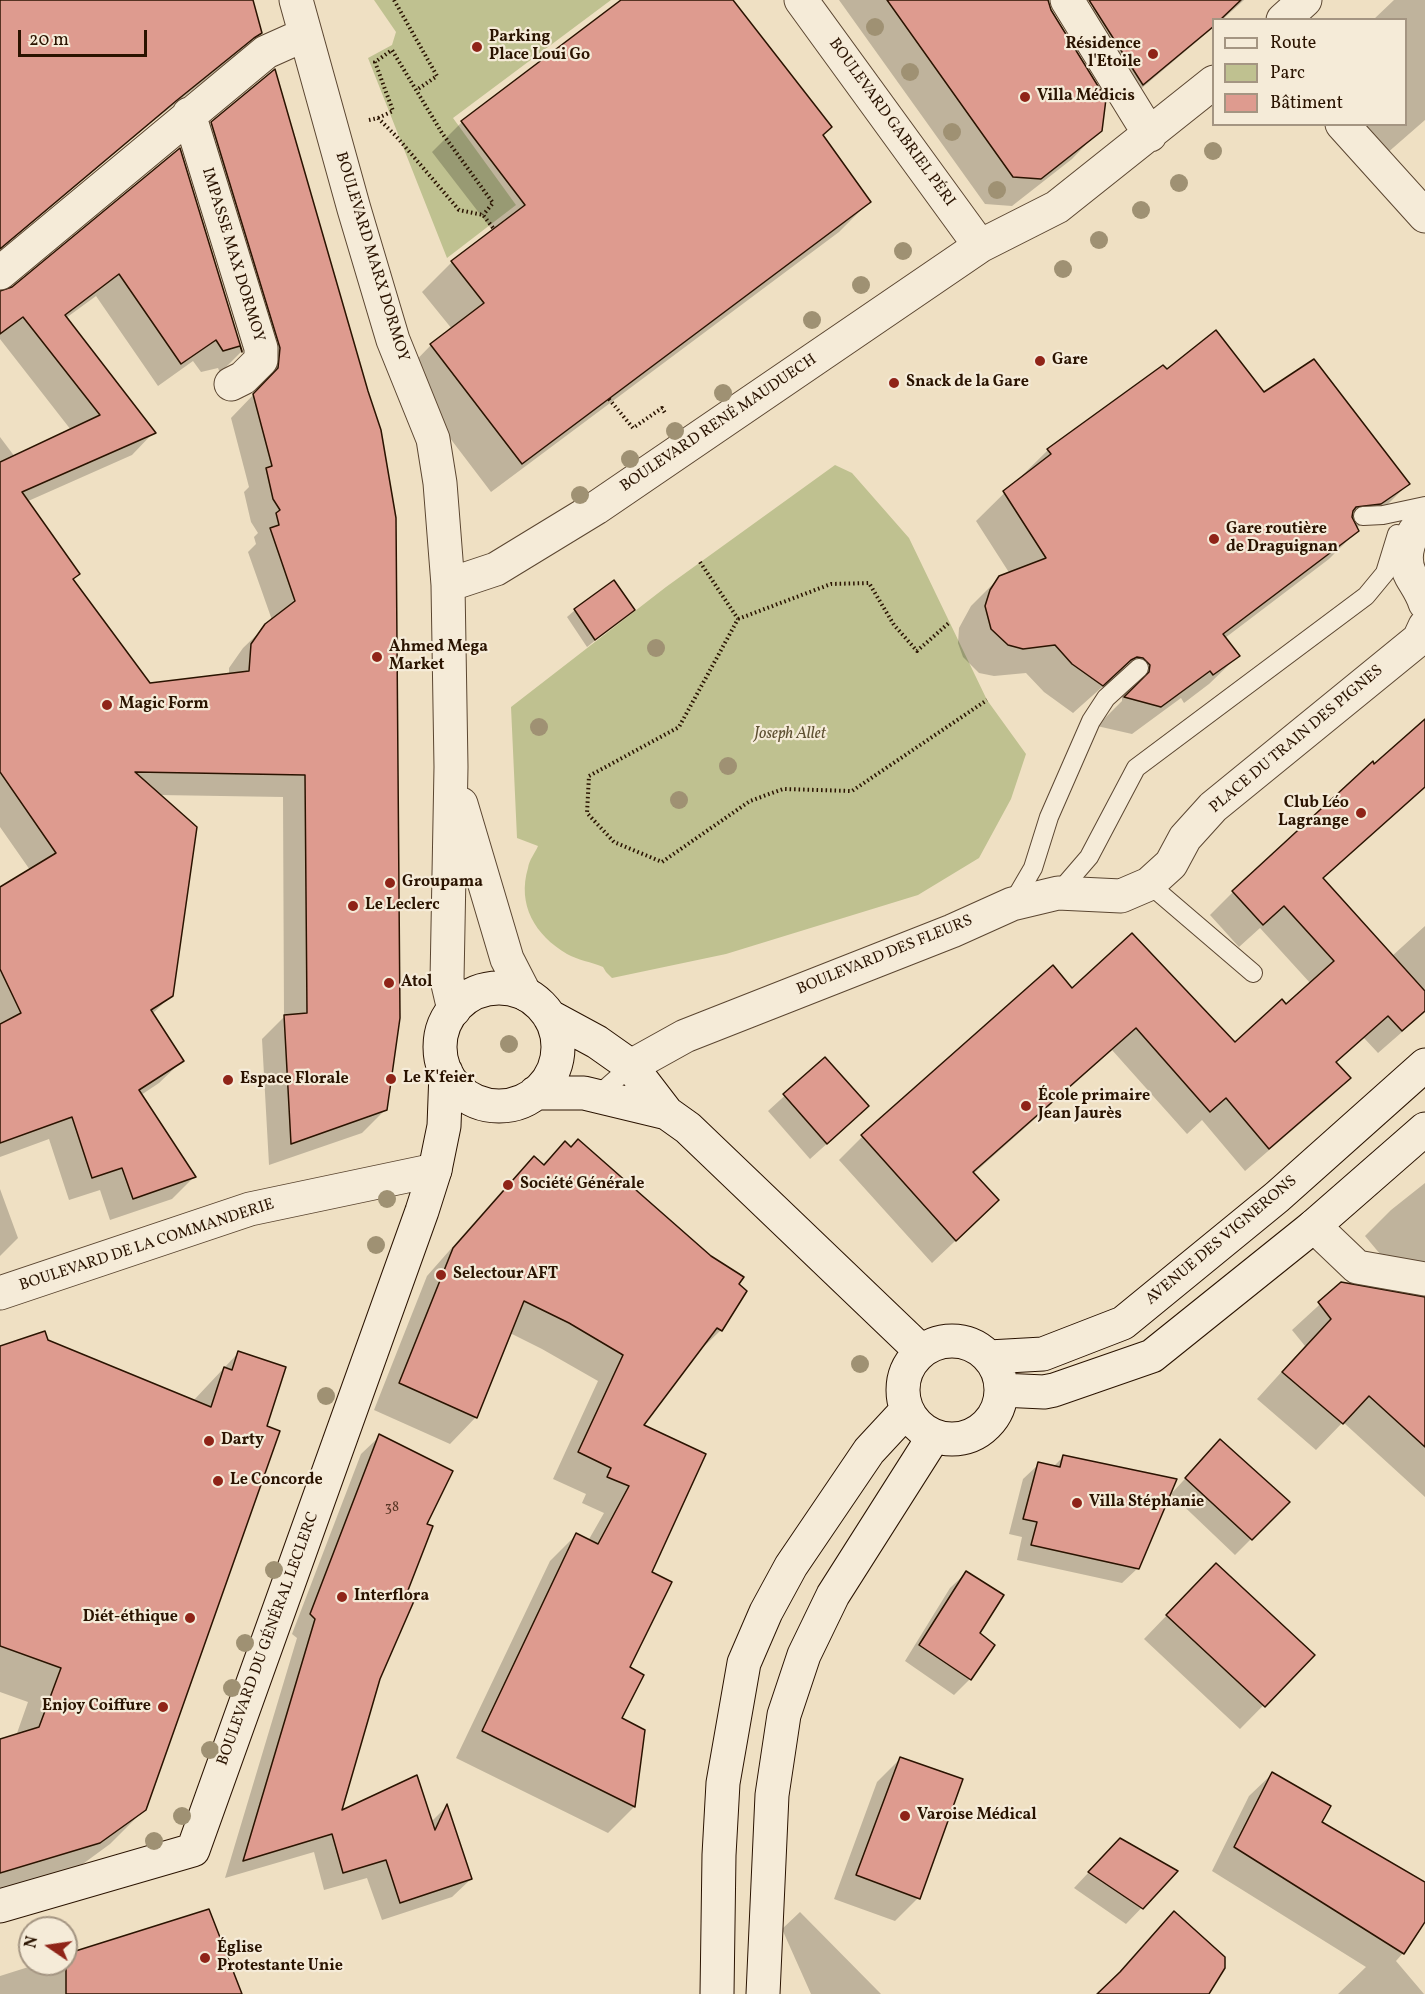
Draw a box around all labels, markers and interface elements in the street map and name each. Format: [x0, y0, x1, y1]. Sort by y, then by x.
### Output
scale bar [21, 18, 150, 56]
legend [1212, 18, 1407, 126]
text: 20 m [29, 28, 69, 53]
place label: Parking Place Loui Go [489, 28, 590, 66]
text: Route [1270, 31, 1316, 56]
street label: BOULEVARD GABRIEL PÉRI [824, 35, 958, 211]
place label: Résidence l'Etoile [1065, 35, 1141, 73]
marker: Parking Place Loui Go [470, 40, 484, 54]
marker: Résidence l'Etoile [1146, 47, 1160, 61]
text: Parc [1270, 61, 1305, 86]
place label: Villa Médicis [1037, 87, 1135, 107]
marker: Villa Médicis [1018, 90, 1032, 104]
text: Bâtiment [1270, 91, 1343, 116]
street label: BOULEVARD MARX DORMOY [330, 150, 412, 364]
street label: IMPASSE MAX DORMOY [196, 165, 268, 345]
street label: BOULEVARD RENÉ MAUDUECH [617, 351, 821, 497]
place label: Gare [1052, 351, 1088, 371]
marker: Gare [1033, 354, 1047, 368]
place label: Snack de la Gare [906, 373, 1029, 393]
marker: Snack de la Gare [887, 376, 901, 390]
place label: Gare routière de Draguignan [1226, 520, 1338, 558]
marker: Gare routière de Draguignan [1207, 532, 1221, 546]
place label: Ahmed Mega Market [389, 638, 488, 676]
marker: Ahmed Mega Market [370, 650, 384, 664]
street label: PLACE DU TRAIN DES PIGNES [1206, 662, 1388, 818]
place label: Magic Form [119, 695, 209, 715]
marker: Magic Form [100, 698, 114, 712]
park label: Joseph Allet [754, 725, 826, 745]
place label: Club Léo Lagrange [1278, 794, 1349, 832]
marker: Club Léo Lagrange [1354, 806, 1368, 820]
place label: Groupama [402, 873, 483, 893]
marker: Groupama [383, 876, 397, 890]
place label: Le Leclerc [365, 896, 440, 916]
marker: Le Leclerc [346, 899, 360, 913]
street label: BOULEVARD DES FLEURS [794, 912, 976, 1000]
place label: Atol [401, 973, 432, 993]
marker: Atol [382, 976, 396, 990]
place label: Le K'feier [403, 1069, 475, 1089]
place label: Espace Florale [240, 1070, 349, 1090]
marker: Le K'feier [384, 1072, 398, 1086]
marker: Espace Florale [221, 1073, 235, 1087]
place label: École primaire Jean Jaurès [1038, 1087, 1150, 1125]
marker: École primaire Jean Jaurès [1019, 1099, 1033, 1113]
street label: AVENUE DES VIGNERONS [1143, 1172, 1301, 1310]
place label: Société Générale [520, 1175, 644, 1195]
marker: Société Générale [501, 1178, 515, 1192]
street label: BOULEVARD DE LA COMMANDERIE [17, 1196, 277, 1296]
place label: Selectour AFT [453, 1265, 558, 1285]
marker: Selectour AFT [434, 1268, 448, 1282]
place label: Darty [221, 1431, 264, 1451]
marker: Darty [202, 1434, 216, 1448]
place label: Le Concorde [230, 1471, 323, 1491]
marker: Le Concorde [211, 1474, 225, 1488]
place label: Villa Stéphanie [1089, 1493, 1204, 1513]
marker: Villa Stéphanie [1070, 1496, 1084, 1510]
house number: 38 [385, 1500, 399, 1516]
street label: BOULEVARD DU GÉNÉRAL LECLERC [214, 1510, 324, 1768]
place label: Interflora [354, 1587, 429, 1607]
marker: Interflora [335, 1590, 349, 1604]
place label: Diét-éthique [83, 1608, 178, 1628]
marker: Diét-éthique [183, 1611, 197, 1625]
place label: Enjoy Coiffure [42, 1697, 151, 1717]
marker: Enjoy Coiffure [156, 1700, 170, 1714]
place label: Varoise Médical [917, 1806, 1037, 1826]
marker: Varoise Médical [898, 1809, 912, 1823]
north arrow [18, 1916, 78, 1976]
text: N [20, 1934, 44, 1951]
place label: Église Protestante Unie [217, 1939, 343, 1977]
marker: Église Protestante Unie [198, 1951, 212, 1965]

